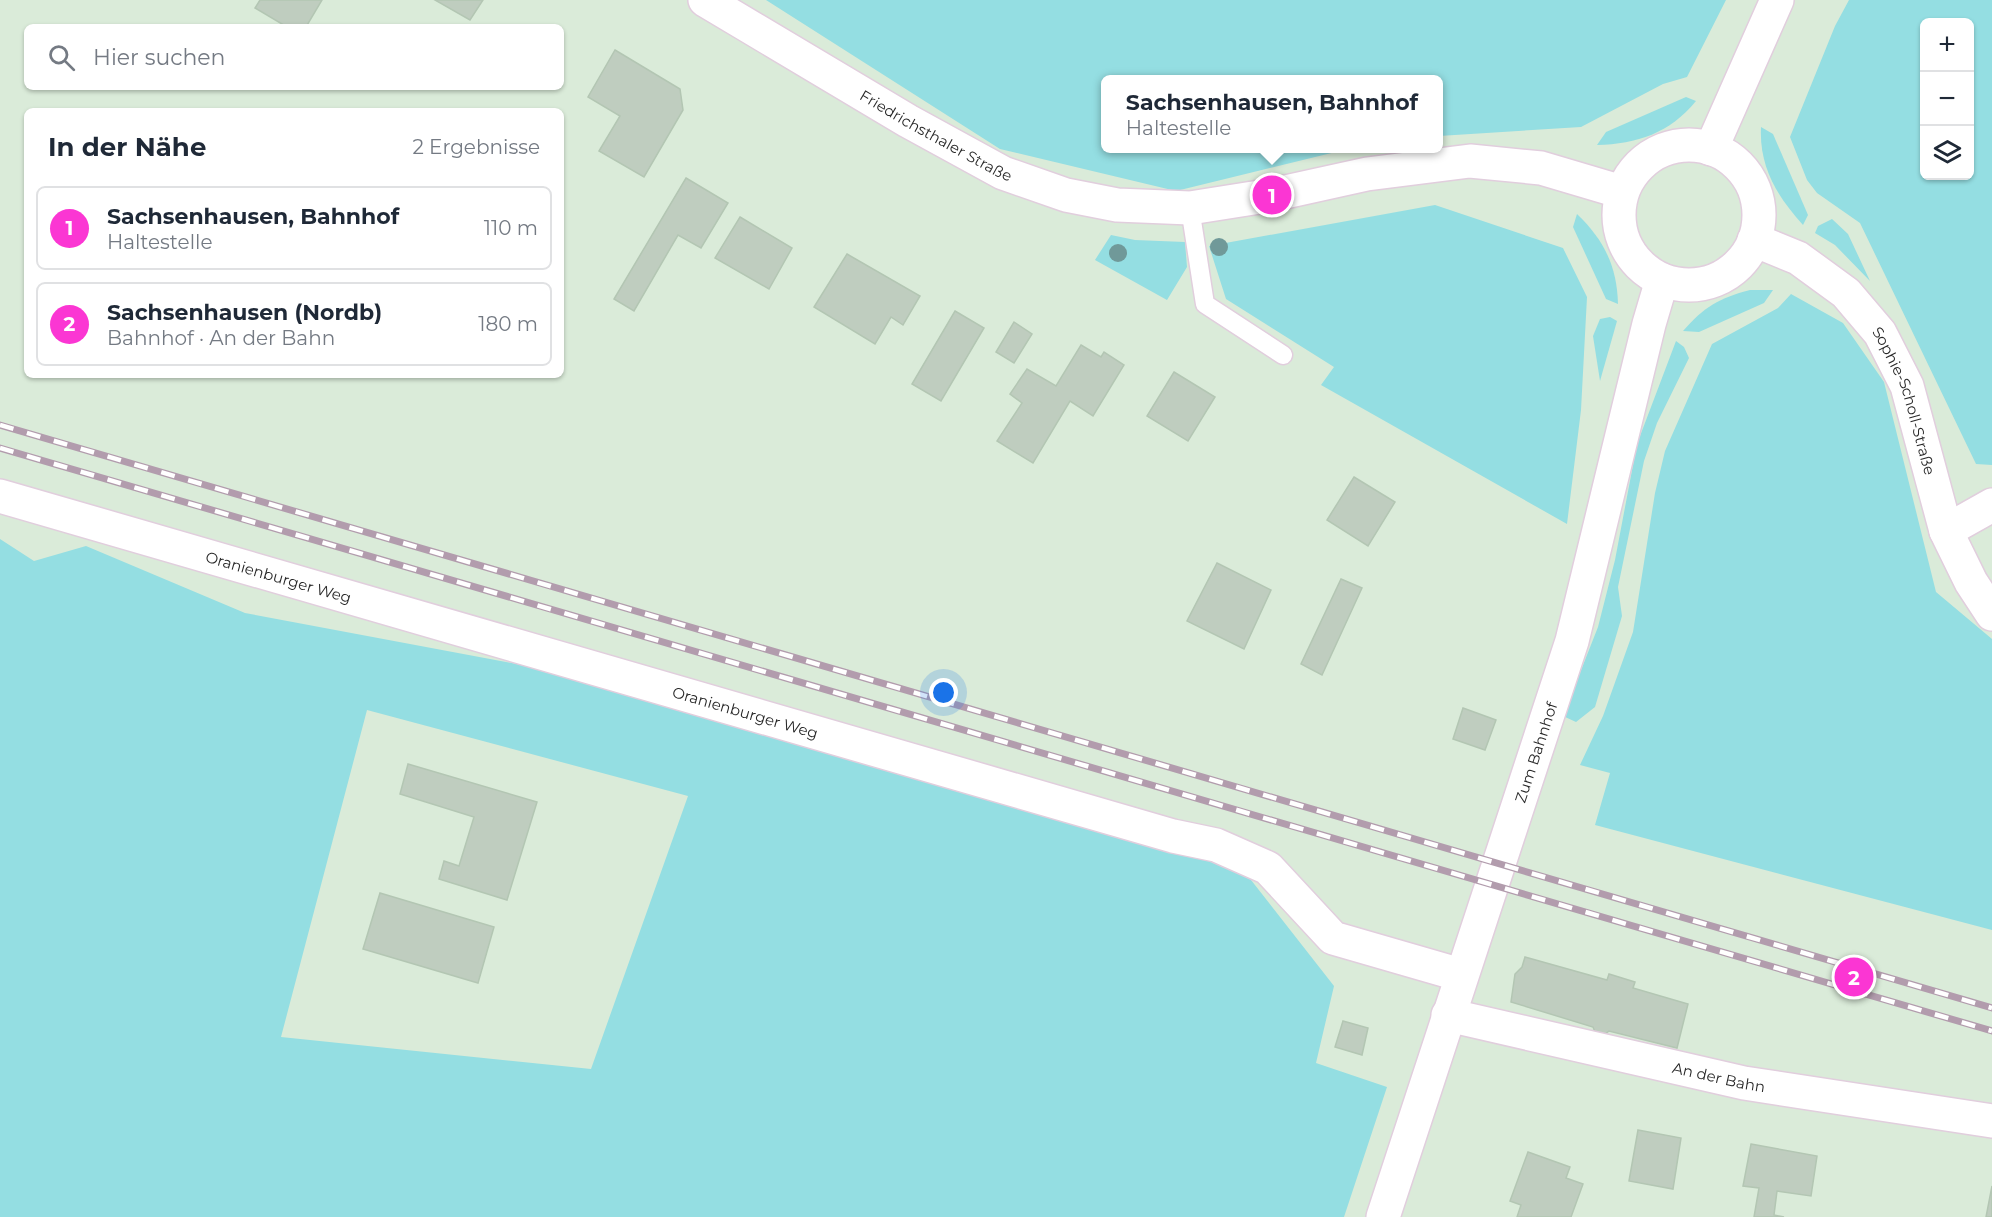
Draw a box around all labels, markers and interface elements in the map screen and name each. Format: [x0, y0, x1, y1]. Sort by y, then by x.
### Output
map controls [1920, 18, 1974, 180]
button: + [1920, 18, 1974, 72]
search box [24, 24, 564, 90]
icon: search [45, 41, 78, 74]
text: Hier suchen [93, 44, 225, 71]
button: − [1920, 72, 1974, 126]
popup [1101, 75, 1443, 153]
street label: Friedrichsthaler Straße [857, 85, 1015, 185]
text: Sachsenhausen, Bahnhof [1126, 89, 1418, 116]
text: Haltestelle [1126, 116, 1231, 140]
button: layers [1920, 126, 1974, 180]
text: In der Nähe [48, 131, 206, 163]
text: 2 Ergebnisse [412, 135, 540, 159]
pin: 1 [1252, 172, 1292, 218]
text: Sachsenhausen, Bahnhof [107, 203, 399, 230]
text: 1 [66, 216, 73, 240]
text: 110 m [484, 216, 538, 240]
text: Haltestelle [107, 230, 213, 254]
text: Sachsenhausen (Nordb) [107, 299, 382, 326]
text: 2 [64, 312, 75, 336]
text: 180 m [478, 312, 538, 336]
street label: Sophie-Scholl-Straße [1869, 322, 1940, 477]
text: Bahnhof · An der Bahn [107, 326, 335, 350]
street label: Oranienburger Weg [203, 547, 354, 607]
your location [929, 678, 958, 707]
street label: Oranienburger Weg [670, 682, 820, 742]
street label: Zum Bahnhof [1510, 699, 1561, 805]
pin: 2 [1834, 954, 1874, 1000]
street label: An der Bahn [1671, 1057, 1767, 1096]

